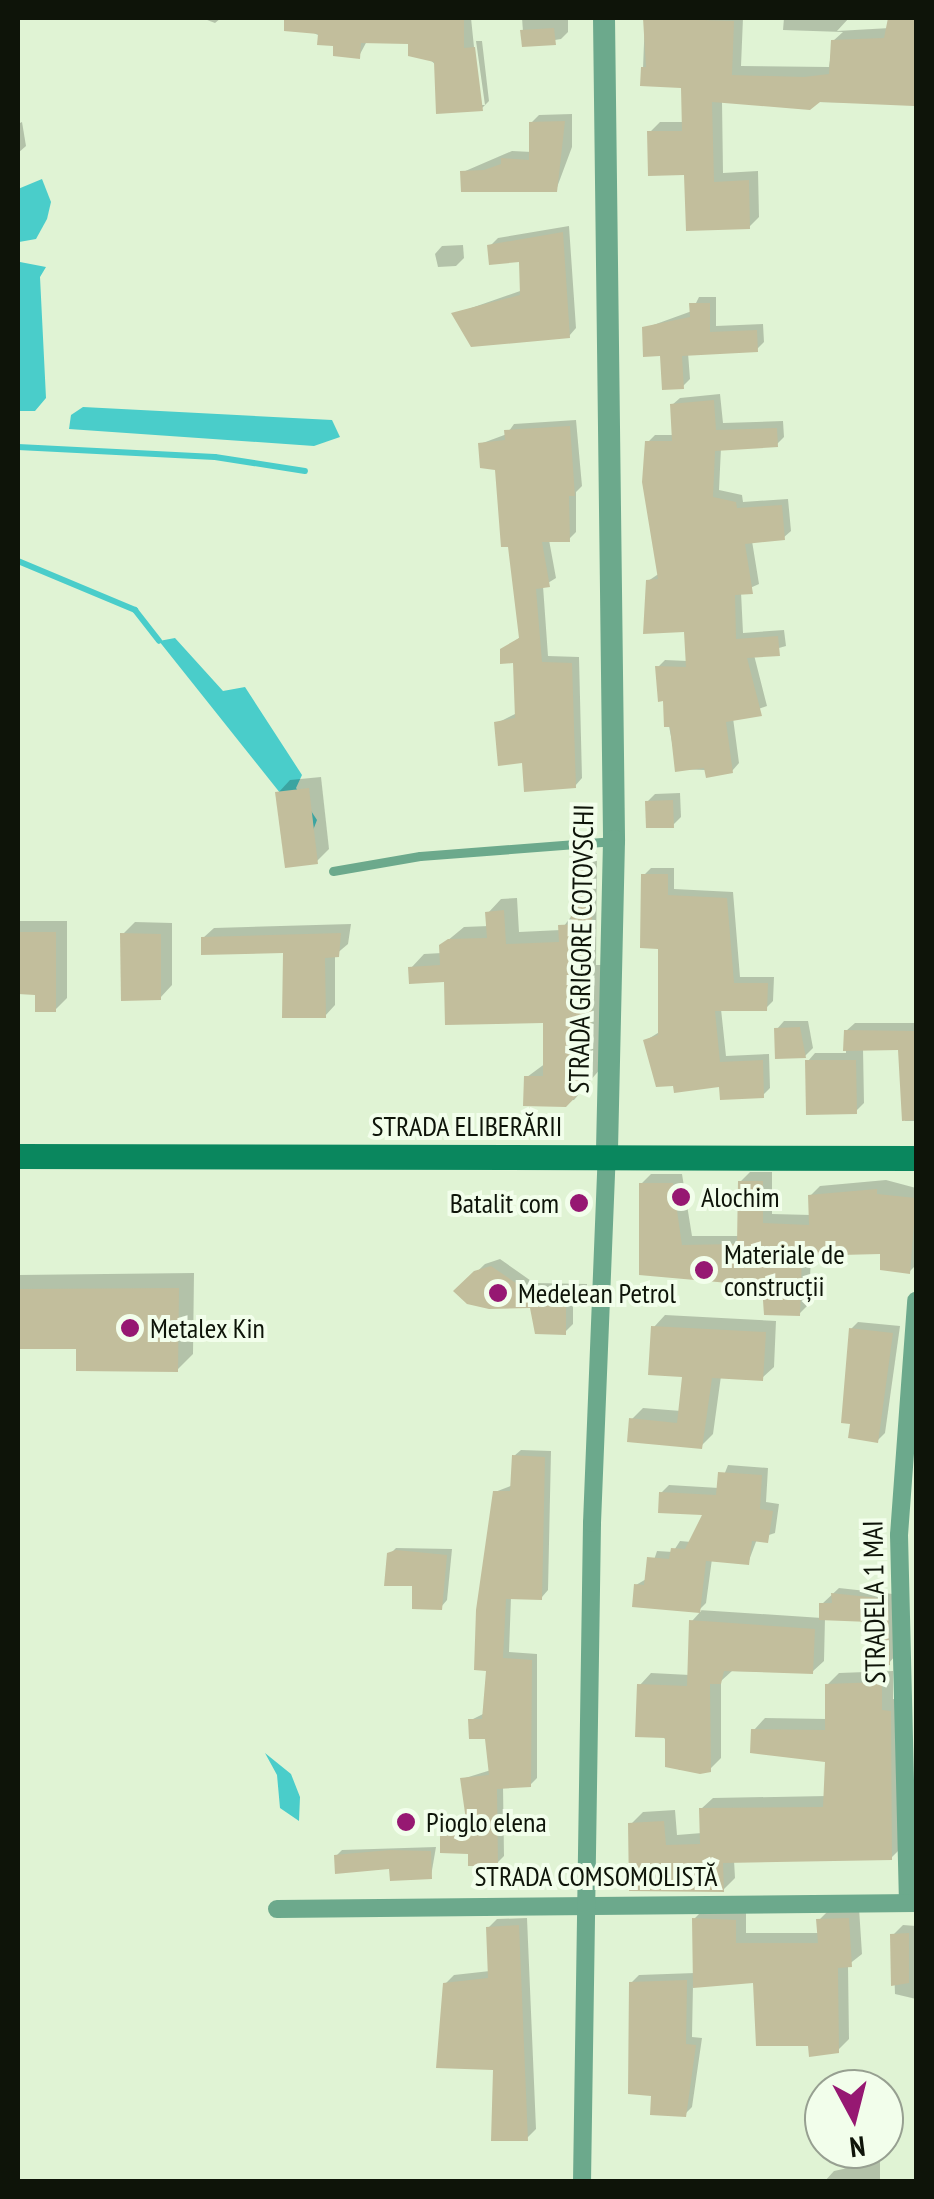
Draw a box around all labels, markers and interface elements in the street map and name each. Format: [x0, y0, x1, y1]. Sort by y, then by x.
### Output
street label: STRADA GRIGORE COTOVSCHI [562, 804, 600, 1094]
street label: STRADA ELIBERĂRII [371, 1109, 563, 1143]
place label: Alochim [701, 1180, 779, 1214]
place label: Batalit com [450, 1186, 559, 1220]
marker: Alochim [670, 1186, 692, 1208]
marker: Batalit com [568, 1192, 590, 1214]
place label: Materiale de construcții [724, 1237, 845, 1303]
marker: Materiale de construcții [693, 1259, 715, 1281]
place label: Medelean Petrol [518, 1276, 676, 1310]
marker: Medelean Petrol [487, 1282, 509, 1304]
place label: Metalex Kin [150, 1311, 266, 1345]
marker: Metalex Kin [119, 1317, 141, 1339]
street label: STRADELA 1 MAI [856, 1520, 892, 1684]
place label: Pioglo elena [426, 1805, 547, 1839]
marker: Pioglo elena [395, 1811, 417, 1833]
street label: STRADA COMSOMOLISTĂ [474, 1859, 718, 1893]
north arrow [804, 2069, 904, 2169]
text: N [848, 2128, 867, 2167]

